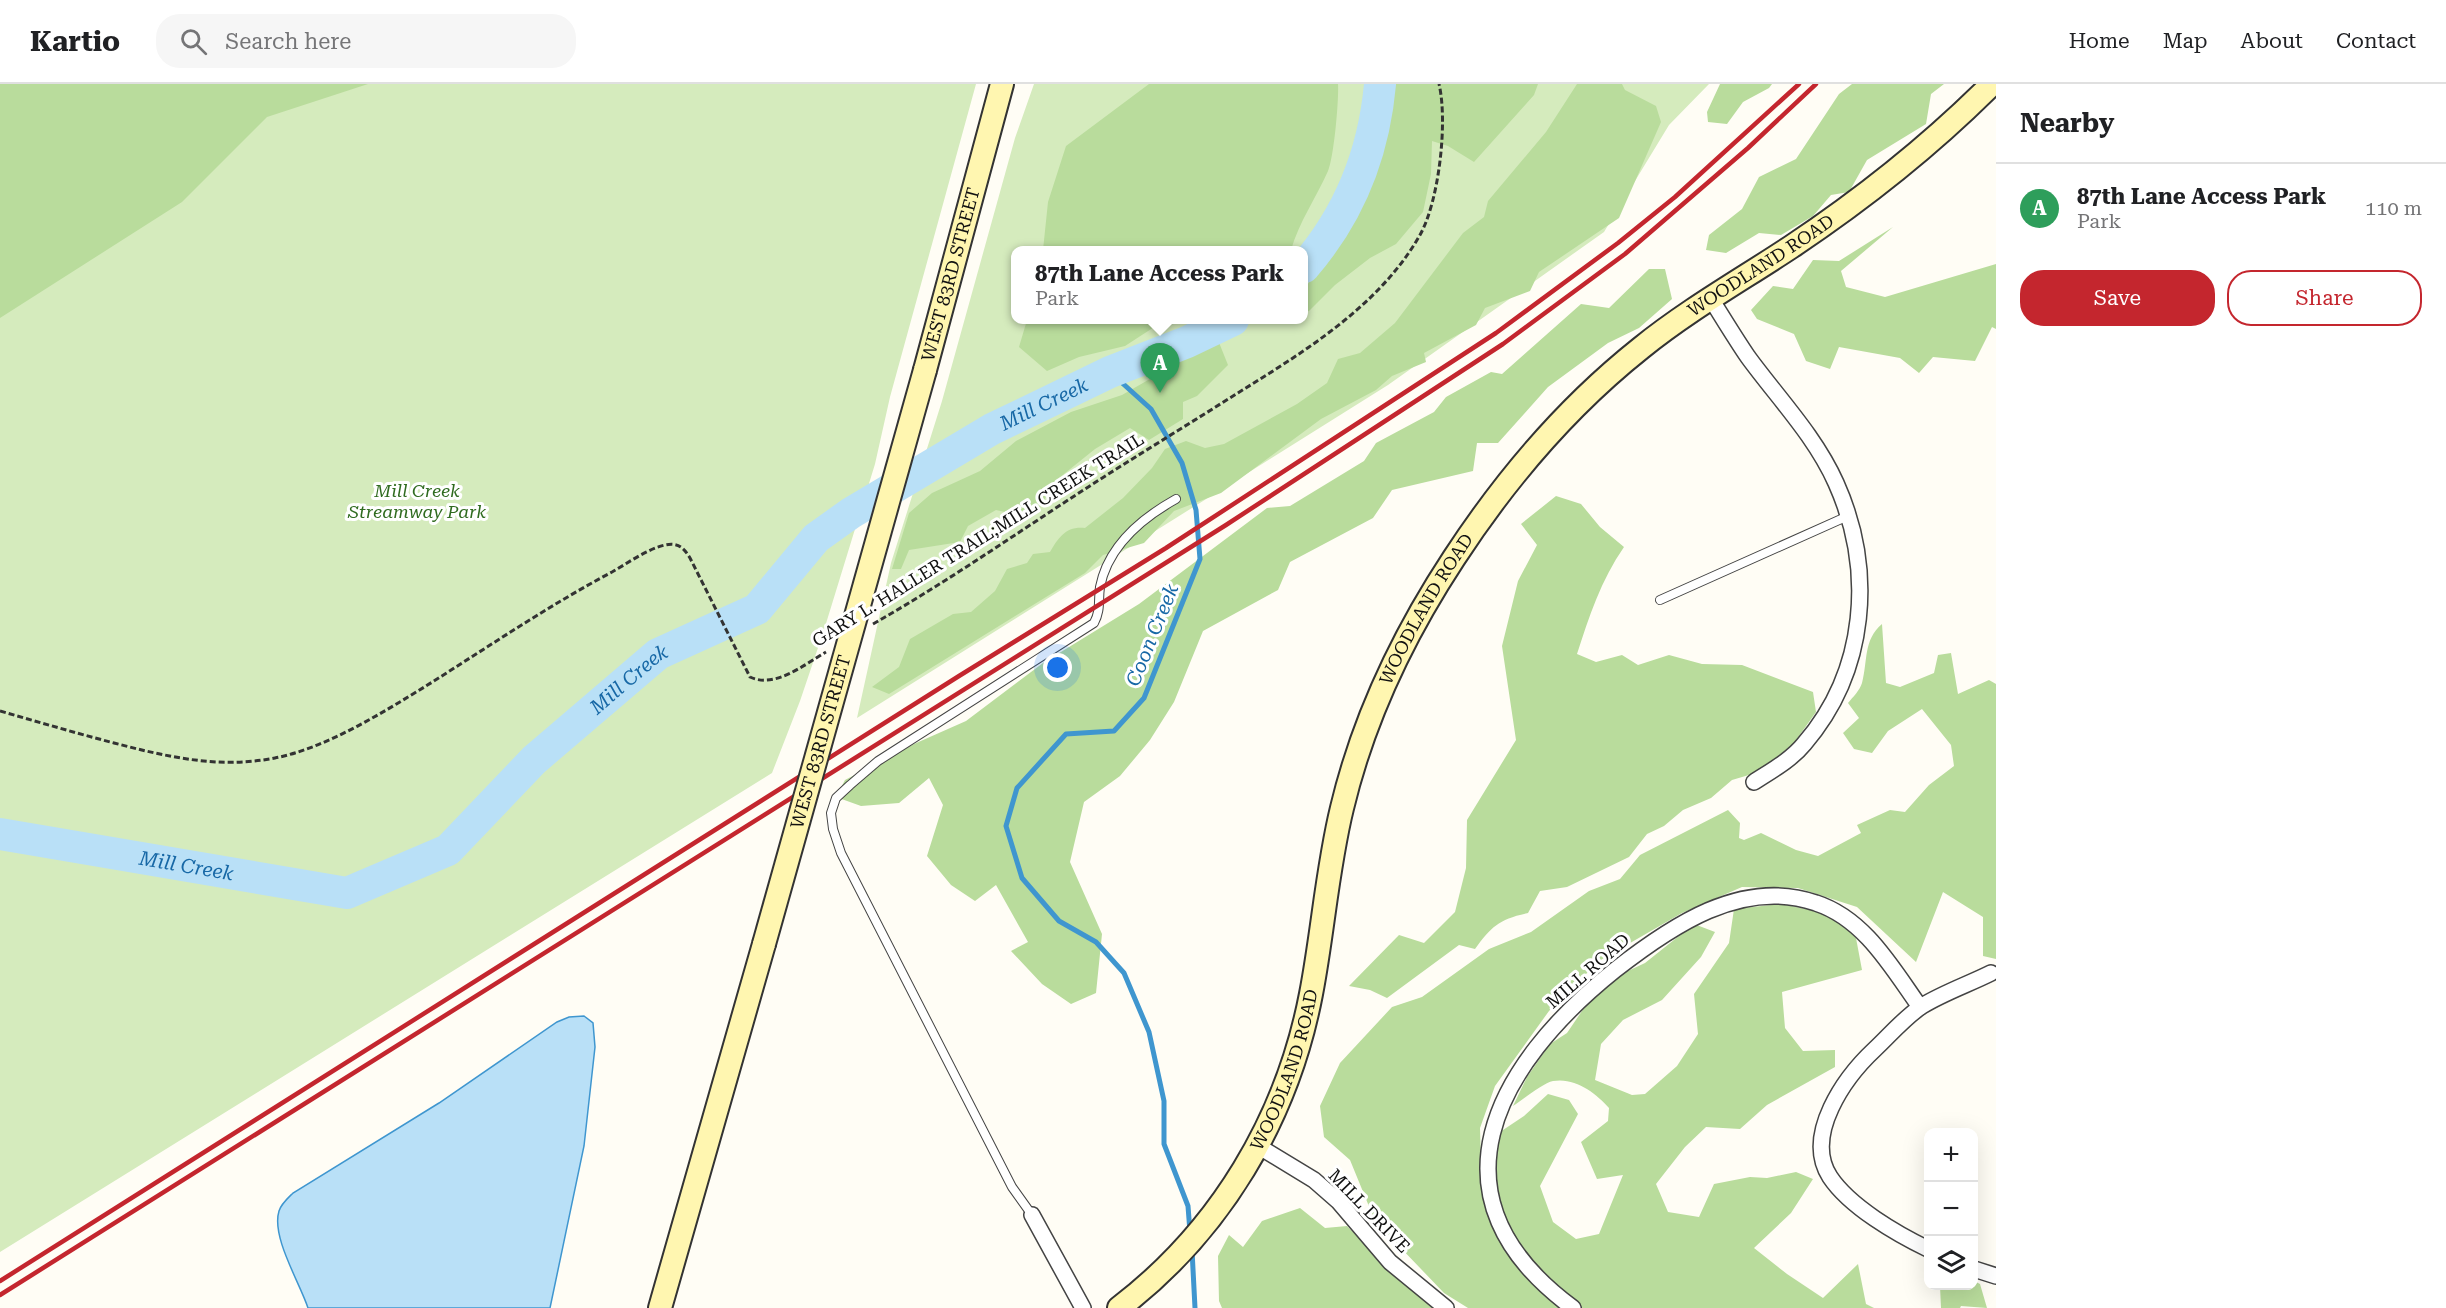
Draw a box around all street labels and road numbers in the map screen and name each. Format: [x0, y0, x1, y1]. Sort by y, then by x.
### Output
street label: WEST 83RD STREET [917, 185, 984, 363]
street label: WOODLAND ROAD [1683, 210, 1838, 321]
street label: GARY L. HALLER TRAIL;MILL CREEK TRAIL [808, 428, 1147, 651]
street label: WOODLAND ROAD [1375, 529, 1477, 688]
street label: WEST 83RD STREET [786, 653, 855, 831]
street label: MILL ROAD [1542, 929, 1634, 1013]
street label: WOODLAND ROAD [1246, 987, 1322, 1154]
street label: MILL DRIVE [1324, 1164, 1414, 1257]

